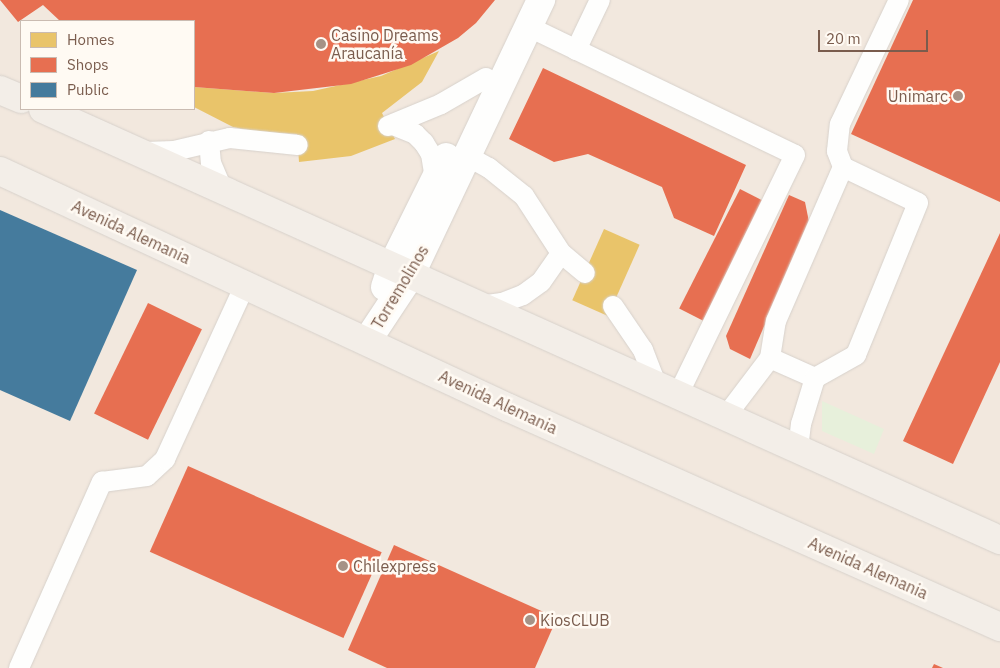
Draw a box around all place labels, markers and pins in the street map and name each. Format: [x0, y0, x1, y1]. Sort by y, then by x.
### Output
place label: Casino Dreams Araucanía [331, 25, 439, 63]
marker: Casino Dreams Araucanía [315, 38, 327, 50]
place label: Unimarc [888, 86, 948, 106]
marker: Unimarc [952, 90, 964, 102]
place label: Chilexpress [353, 556, 436, 576]
marker: Chilexpress [337, 560, 349, 572]
place label: KiosCLUB [540, 610, 610, 630]
marker: KiosCLUB [524, 614, 536, 626]

